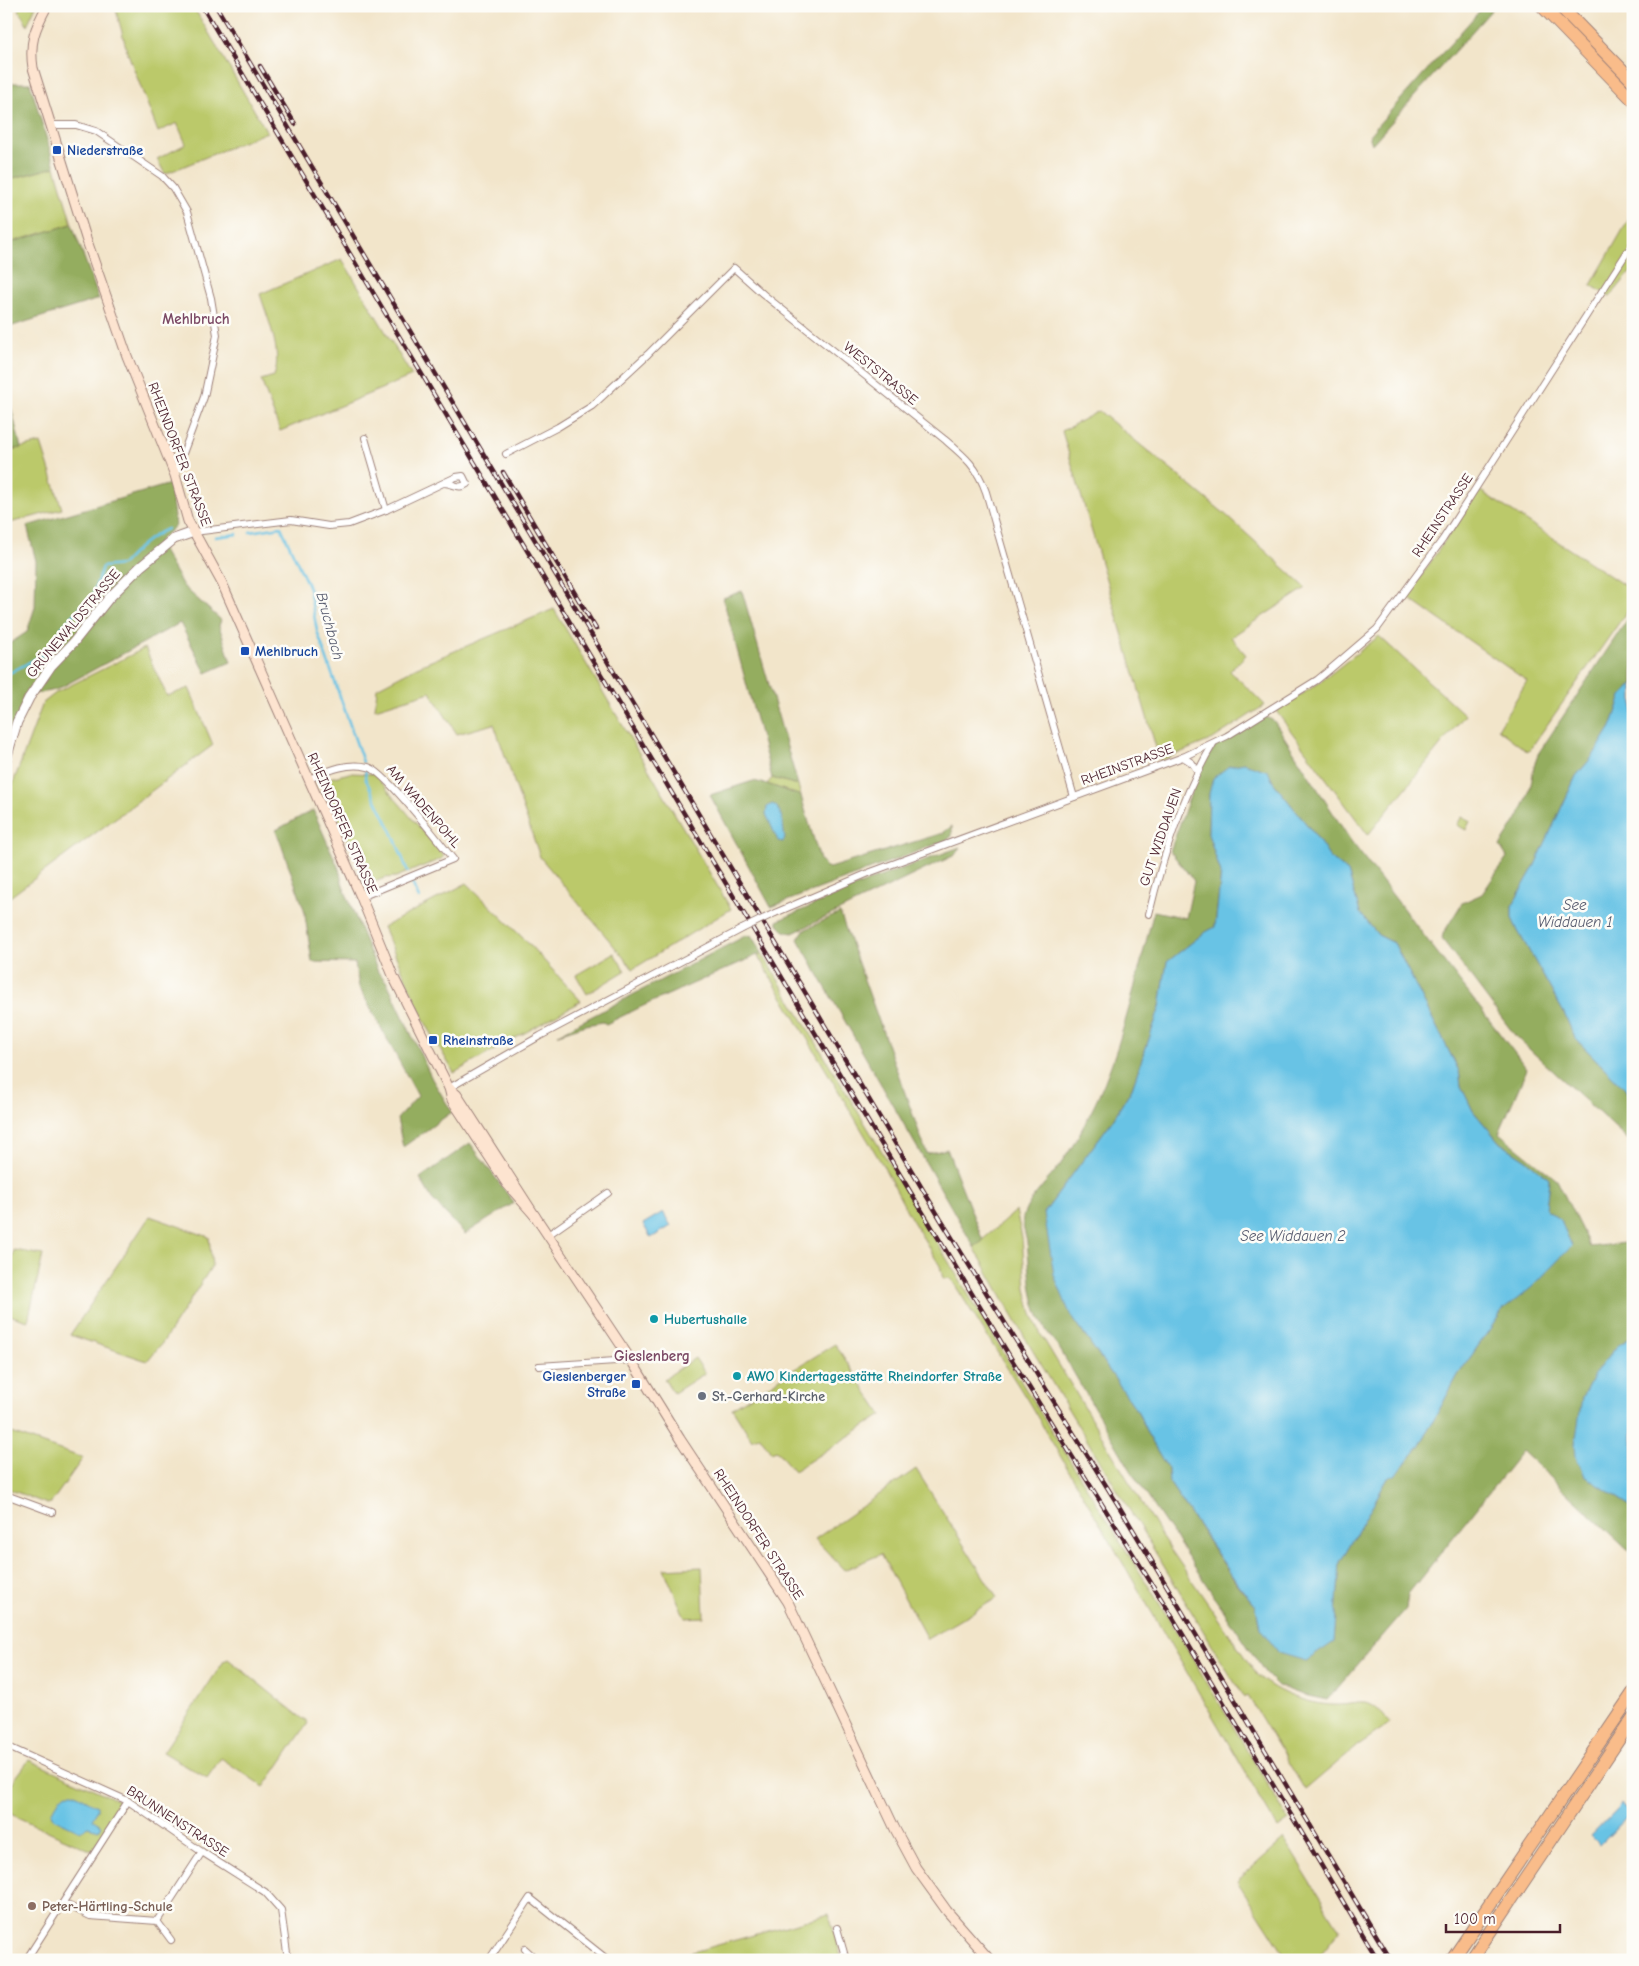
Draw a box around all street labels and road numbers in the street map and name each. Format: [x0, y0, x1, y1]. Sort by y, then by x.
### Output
street label: WESTSTRASSE [840, 338, 921, 409]
street label: RHEINDORFER STRASSE [144, 380, 215, 529]
street label: RHEINSTRASSE [1408, 470, 1477, 560]
street label: GRÜNEWALDSTRASSE [23, 566, 124, 681]
street label: RHEINSTRASSE [1079, 740, 1176, 789]
street label: RHEINDORFER STRASSE [304, 750, 381, 896]
street label: AM WADENPOHL [383, 761, 464, 851]
street label: GUT WIDDAUEN [1136, 786, 1185, 888]
street label: RHEINDORFER STRASSE [710, 1466, 807, 1603]
street label: BRUNNENSTRASSE [124, 1782, 232, 1861]

